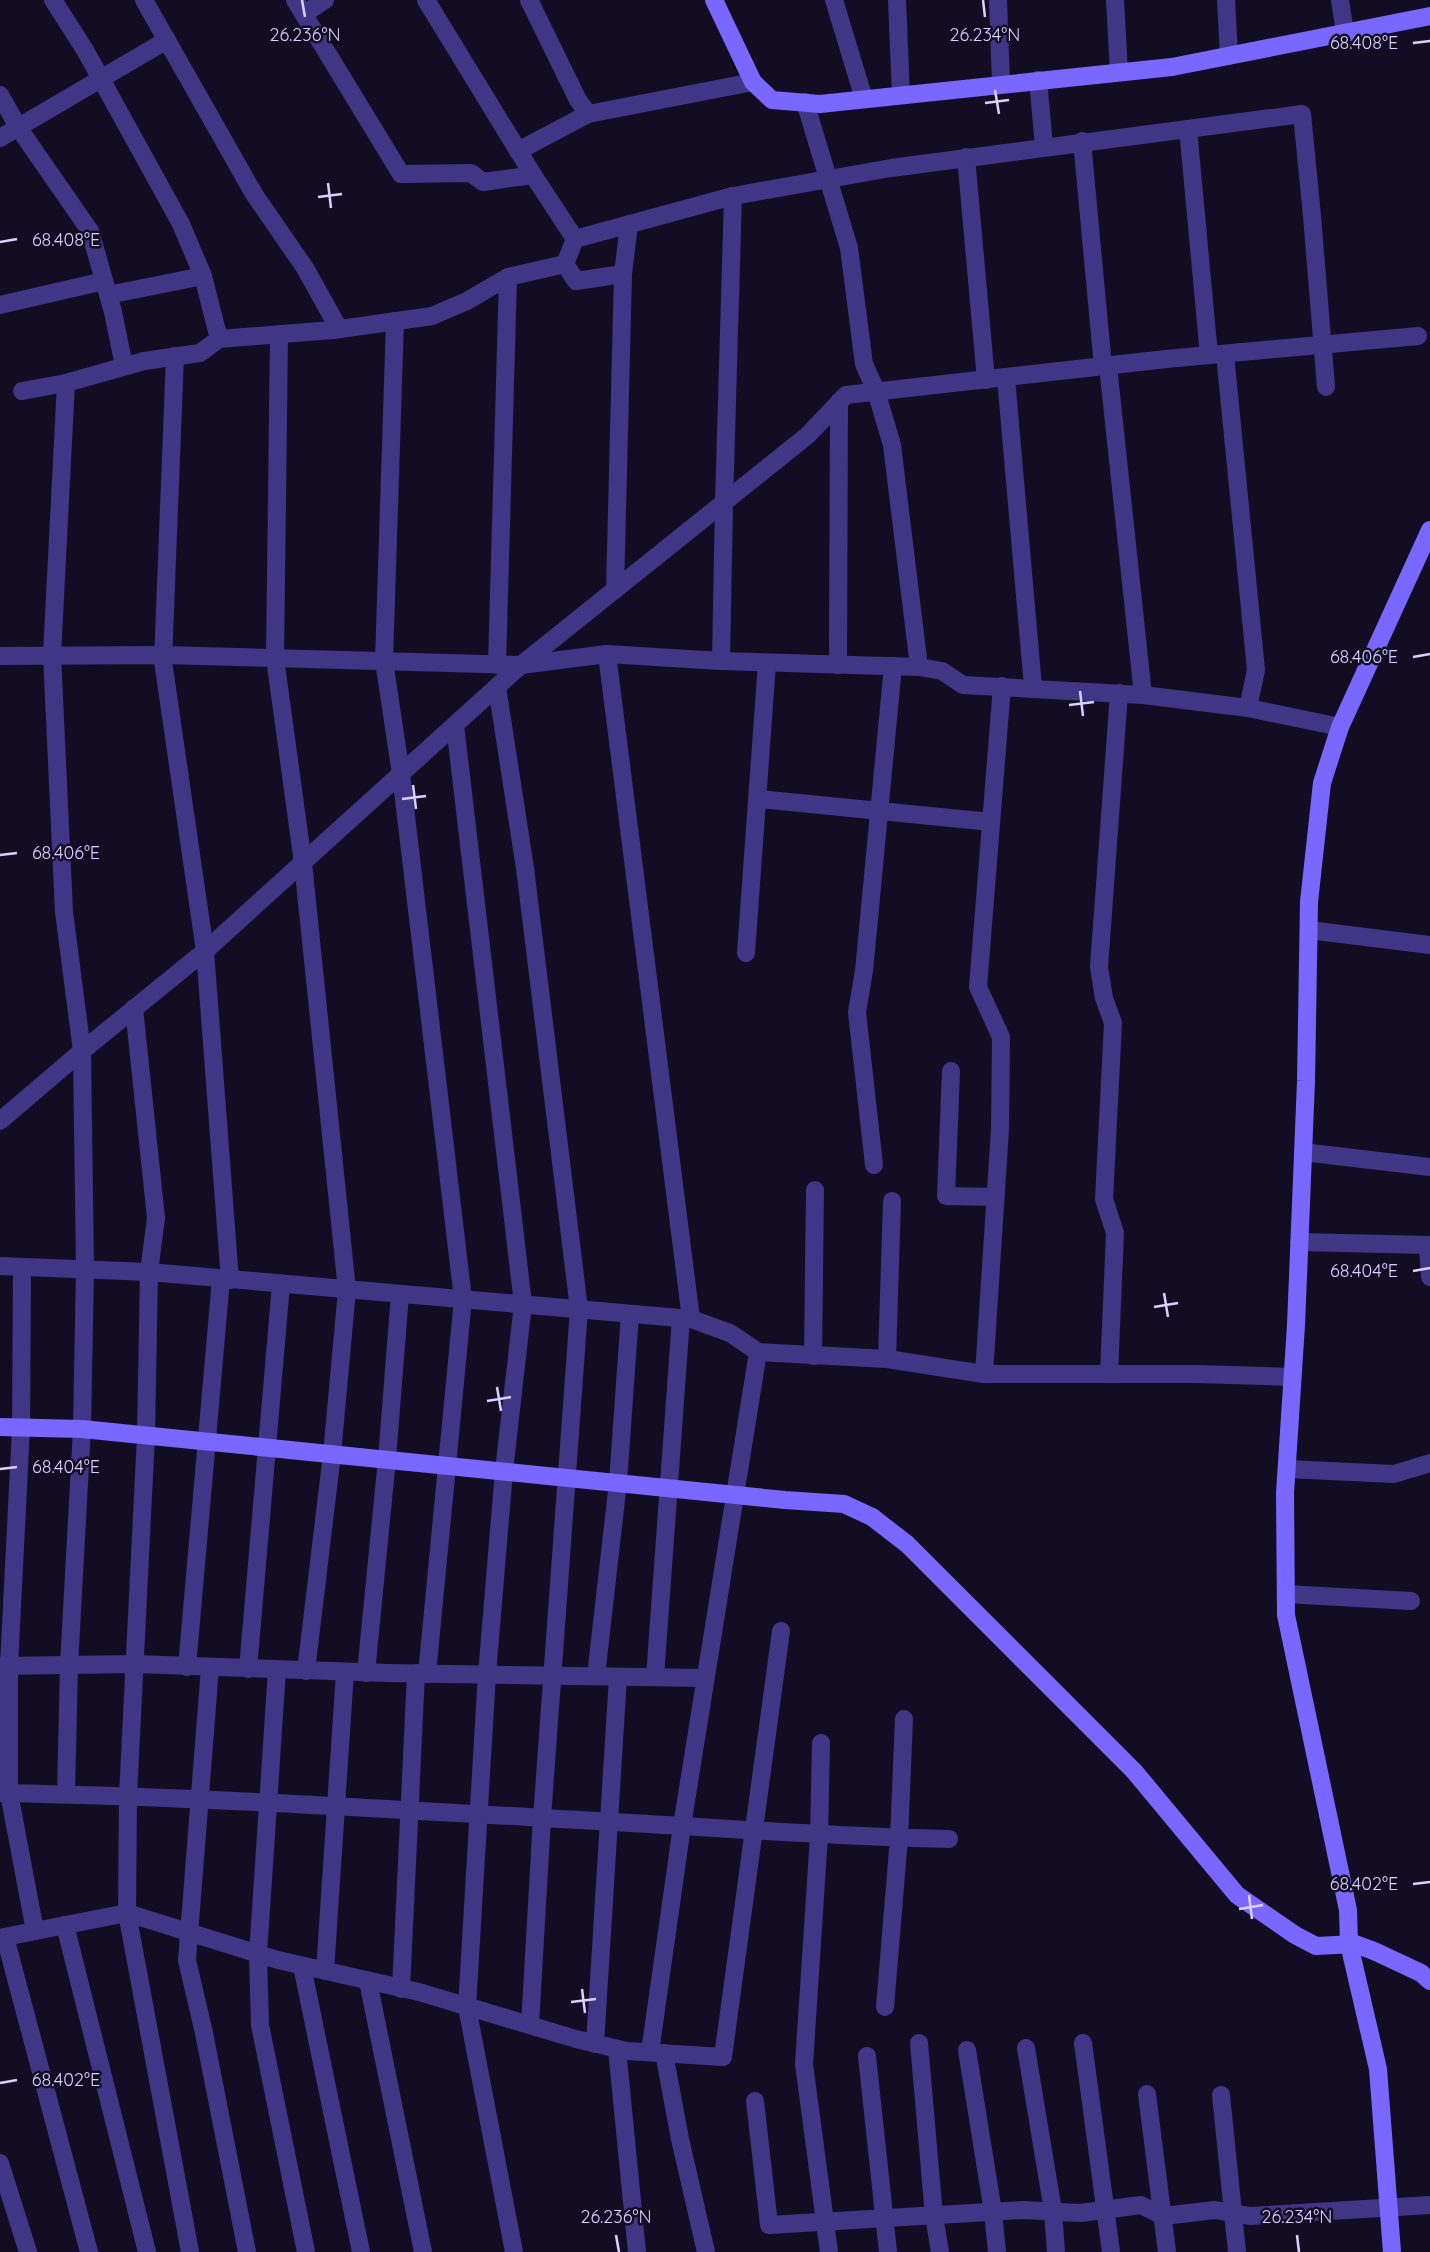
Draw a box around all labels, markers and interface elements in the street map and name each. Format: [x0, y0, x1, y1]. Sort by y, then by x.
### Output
text: 26.236°N [269, 23, 341, 46]
text: 26.234°N [950, 23, 1020, 46]
text: 68.408°E [1330, 31, 1398, 54]
text: 68.408°E [32, 228, 100, 251]
text: 68.406°E [1330, 645, 1398, 668]
text: 68.406°E [32, 841, 100, 864]
text: 68.404°E [1330, 1259, 1398, 1282]
text: 68.404°E [32, 1455, 100, 1478]
text: 68.402°E [1330, 1872, 1398, 1895]
text: 68.402°E [32, 2068, 100, 2091]
text: 26.236°N [580, 2205, 652, 2228]
text: 26.234°N [1262, 2205, 1332, 2228]

